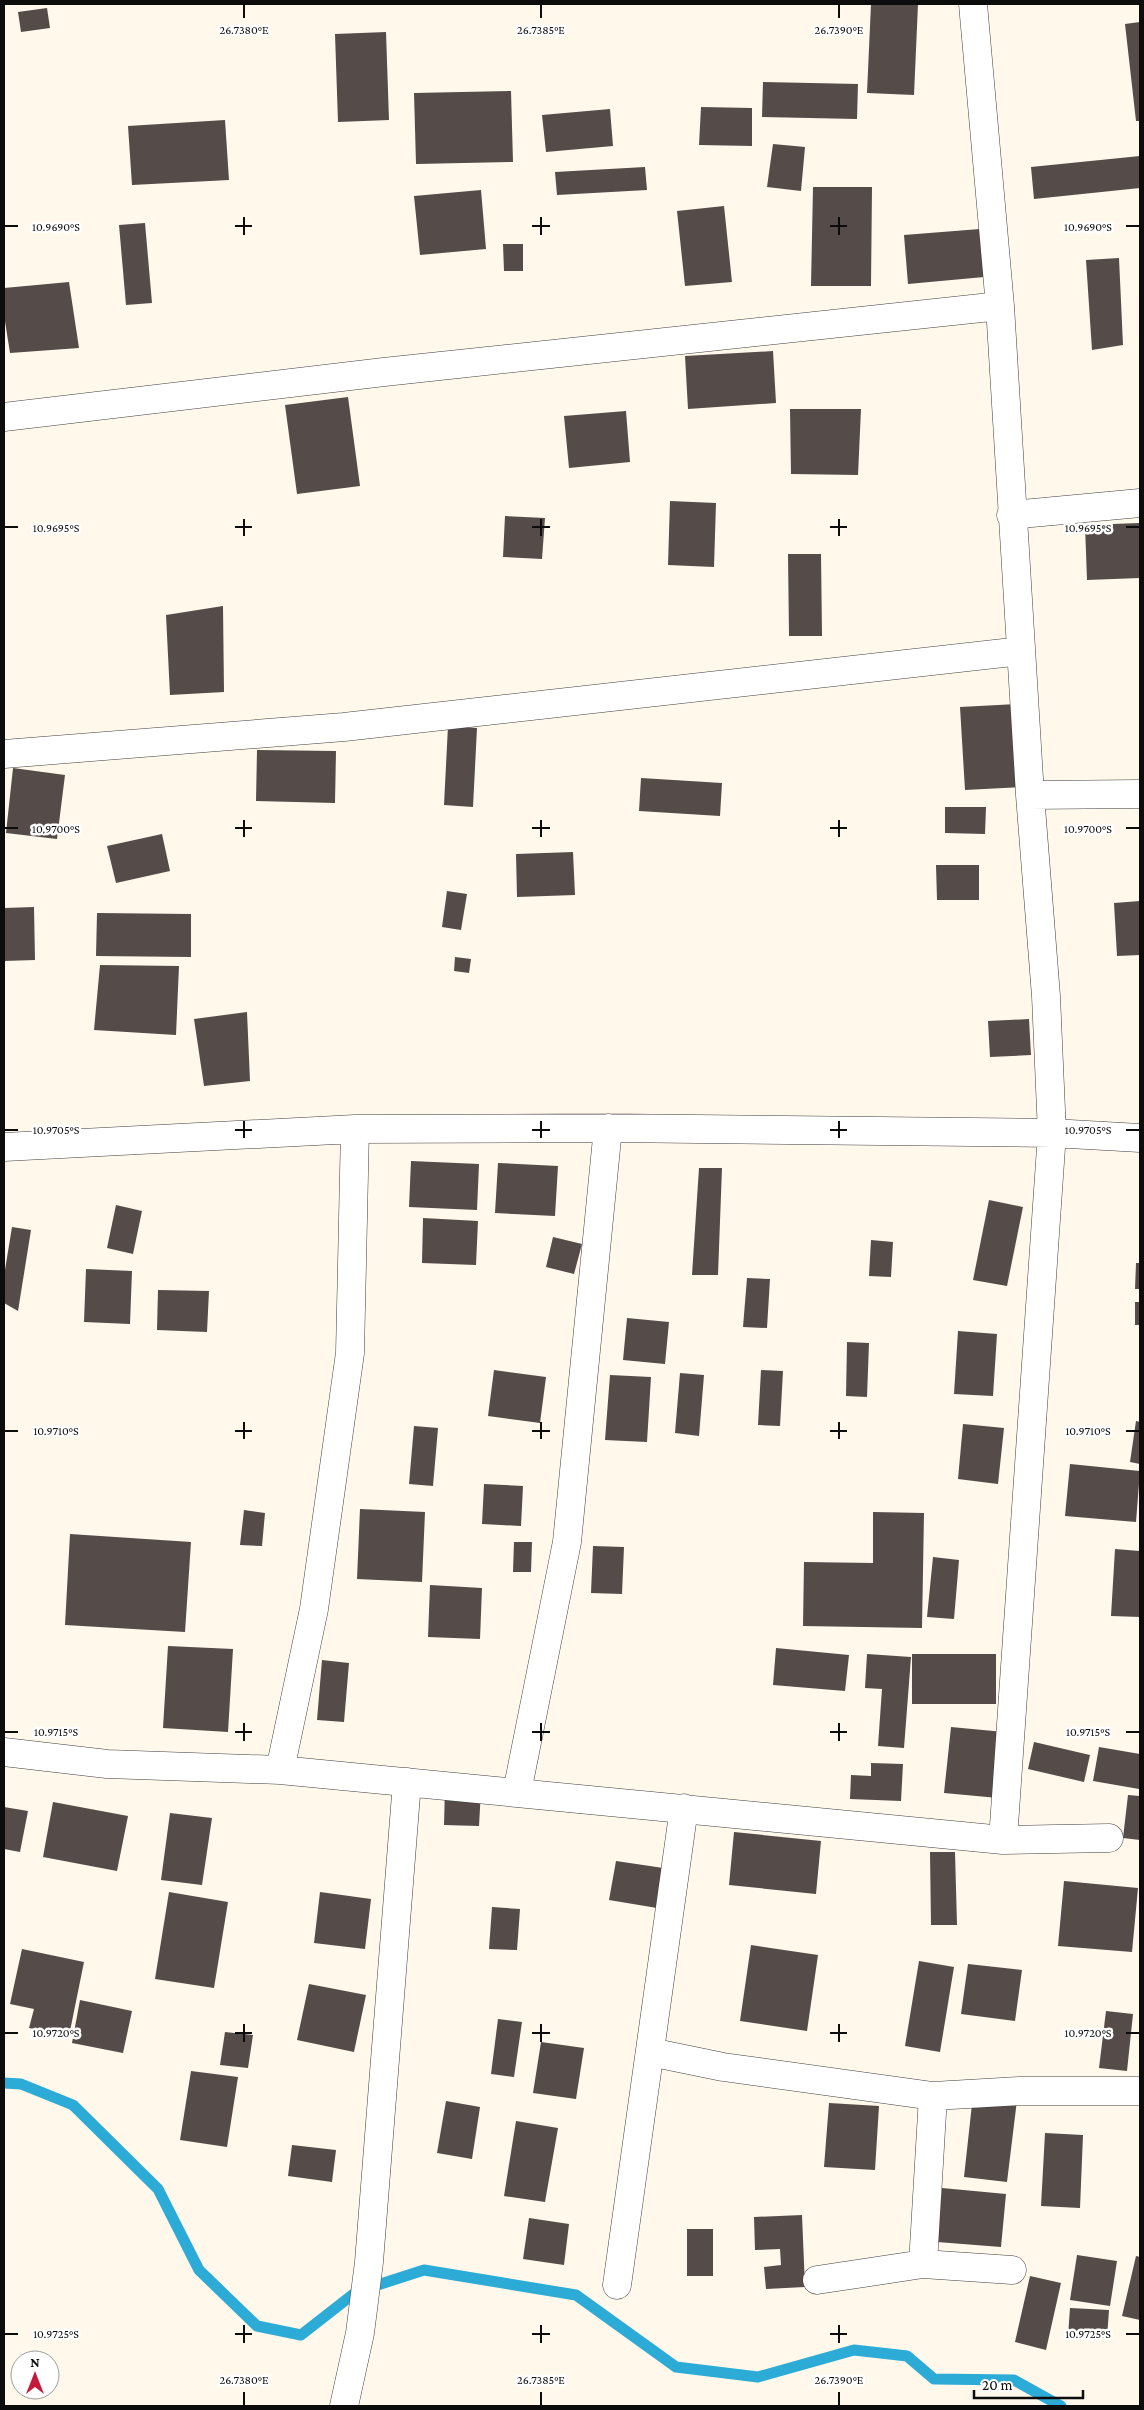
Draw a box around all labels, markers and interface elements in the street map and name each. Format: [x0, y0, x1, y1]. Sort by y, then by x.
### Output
text: 26.7380°E [219, 23, 269, 37]
text: 26.7385°E [517, 23, 565, 37]
text: 26.7390°E [815, 23, 864, 37]
text: 10.9690°S [32, 220, 80, 234]
text: 10.9690°S [1064, 220, 1112, 234]
text: 10.9695°S [33, 521, 80, 535]
text: 10.9695°S [1065, 521, 1112, 535]
text: 10.9700°S [32, 822, 80, 836]
text: 10.9700°S [1064, 822, 1112, 836]
text: 10.9705°S [33, 1123, 80, 1137]
text: 10.9705°S [1065, 1123, 1112, 1137]
text: 10.9710°S [33, 1424, 79, 1438]
text: 10.9710°S [1065, 1424, 1111, 1438]
text: 10.9715°S [34, 1725, 78, 1739]
text: 10.9715°S [1066, 1725, 1110, 1739]
text: 10.9720°S [33, 2026, 80, 2040]
text: 10.9720°S [1065, 2026, 1112, 2040]
text: 10.9725°S [33, 2327, 79, 2341]
text: 10.9725°S [1065, 2327, 1111, 2341]
north arrow [10, 2350, 60, 2400]
text: N [30, 2354, 40, 2370]
scale bar [974, 2368, 1083, 2400]
text: 26.7380°E [219, 2373, 269, 2387]
text: 26.7385°E [517, 2373, 565, 2387]
text: 26.7390°E [815, 2373, 864, 2387]
text: 20 m [982, 2377, 1013, 2393]

